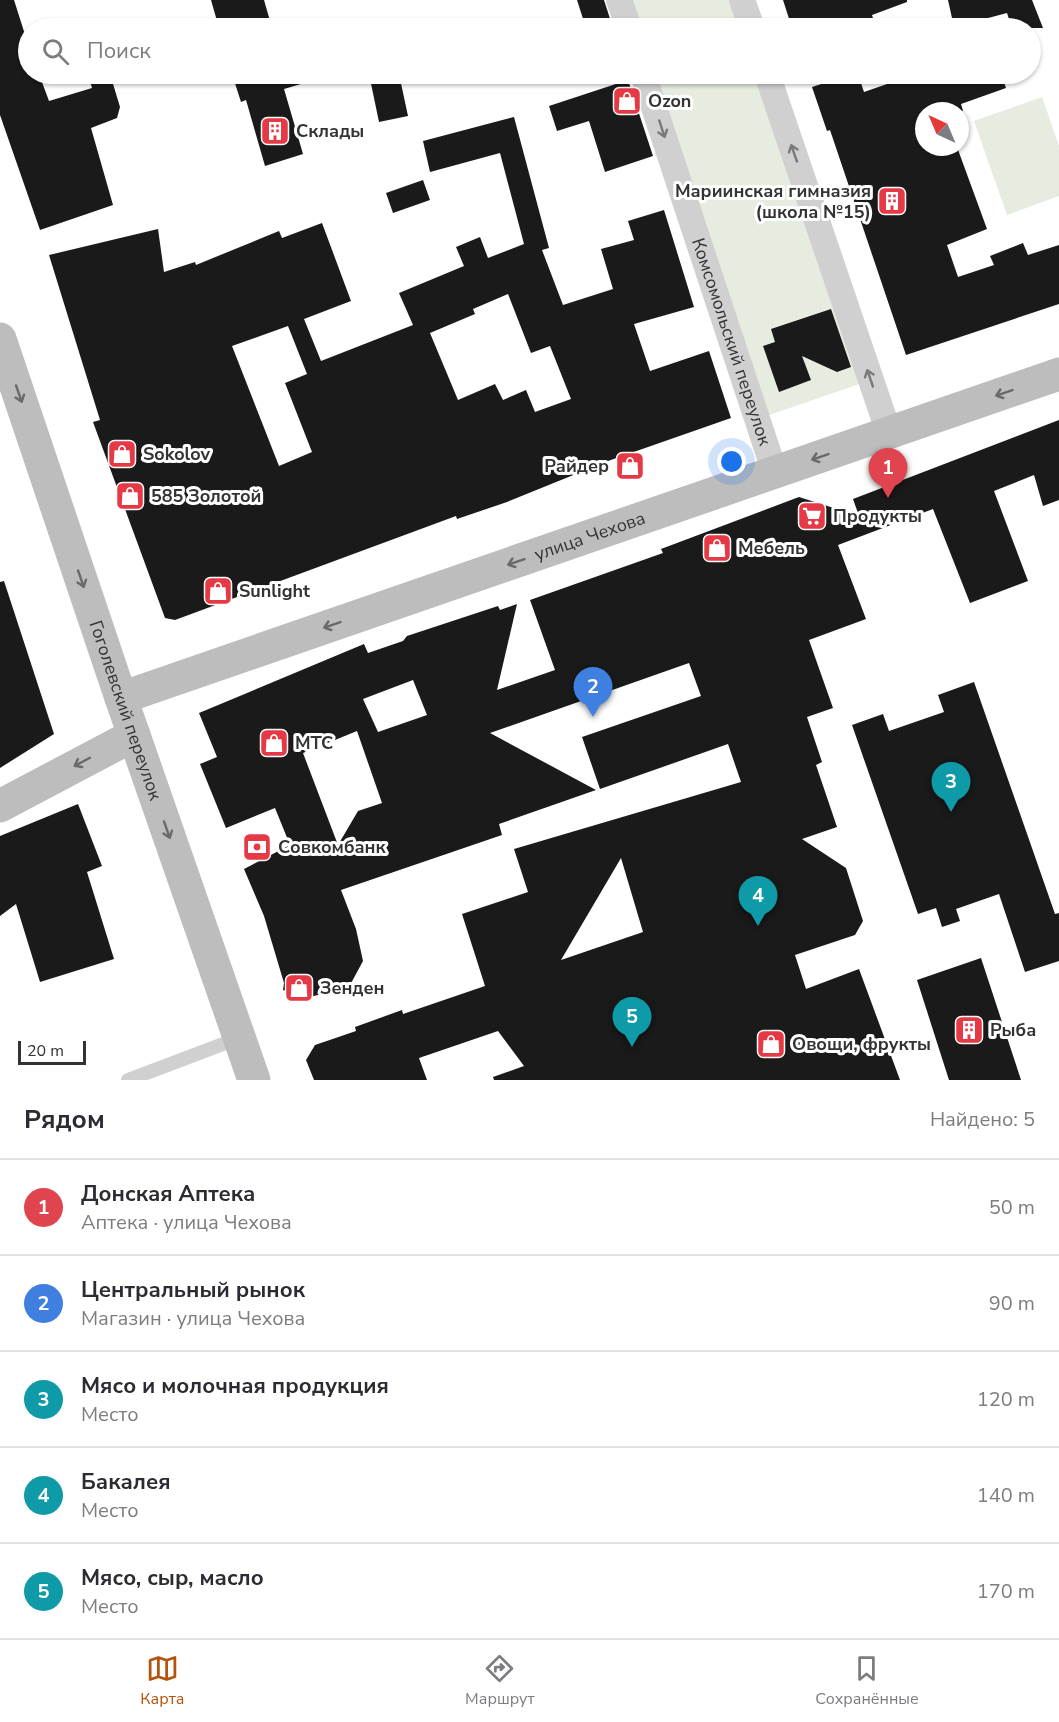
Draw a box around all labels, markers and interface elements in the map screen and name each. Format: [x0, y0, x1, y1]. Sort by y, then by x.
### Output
search box [18, 18, 1041, 84]
icon: search [39, 35, 72, 68]
text: Поиск [87, 36, 151, 66]
shop icon: Ozon [611, 85, 643, 117]
place label: Ozon [648, 89, 691, 113]
north arrow [915, 102, 969, 156]
building icon: Склады [259, 115, 291, 147]
place label: Склады [296, 119, 364, 143]
one-way arrow [657, 119, 668, 138]
one-way arrow [788, 144, 799, 163]
place label: Мариинская гимназия (школа №15) [675, 179, 871, 224]
building icon: Мариинская гимназия (школа №15) [876, 185, 908, 217]
street label: Комсомольский переулок [686, 235, 777, 449]
one-way arrow [864, 369, 875, 388]
one-way arrow [14, 384, 25, 403]
one-way arrow [995, 388, 1014, 399]
shop icon: Sokolov [106, 438, 138, 470]
place label: Sokolov [143, 442, 210, 466]
your location [717, 447, 746, 476]
pin: 1 [868, 448, 908, 498]
shop icon: Райдер [614, 450, 646, 482]
one-way arrow [811, 453, 830, 464]
place label: Райдер [544, 454, 609, 478]
shop icon: 585 Золотой [114, 480, 146, 512]
place label: 585 Золотой [151, 484, 261, 508]
supermarket icon: Продукты [796, 500, 828, 532]
place label: Продукты [833, 504, 922, 528]
street label: улица Чехова [531, 506, 648, 566]
shop icon: Мебель [701, 532, 733, 564]
place label: Мебель [738, 536, 805, 560]
one-way arrow [507, 557, 526, 568]
one-way arrow [76, 569, 87, 588]
shop icon: Sunlight [202, 575, 234, 607]
place label: Sunlight [239, 579, 310, 603]
street label: Гоголевский переулок [84, 617, 168, 804]
one-way arrow [323, 621, 342, 632]
pin: 2 [574, 668, 612, 717]
shop icon: МТС [258, 727, 290, 759]
place label: МТС [295, 731, 333, 755]
one-way arrow [73, 757, 91, 768]
pin: 3 [932, 762, 970, 812]
one-way arrow [162, 820, 173, 839]
bank icon: Совкомбанк [241, 831, 273, 863]
place label: Совкомбанк [278, 835, 387, 859]
pin: 4 [738, 876, 777, 926]
shop icon: Зенден [283, 972, 315, 1004]
place label: Зенден [320, 976, 384, 1000]
pin: 5 [612, 998, 652, 1047]
building icon: Рыба [953, 1014, 985, 1046]
place label: Рыба [990, 1018, 1036, 1042]
shop icon: Овощи, фрукты [755, 1028, 787, 1060]
place label: Овощи, фрукты [792, 1032, 931, 1056]
scale bar [18, 1038, 86, 1066]
text: 20 m [27, 1040, 64, 1062]
text: Рядом [24, 1102, 105, 1137]
text: Найдено: 5 [930, 1106, 1035, 1133]
text: Донская Аптека [81, 1179, 255, 1209]
text: 1 [38, 1194, 50, 1221]
text: 50 m [989, 1194, 1035, 1221]
text: Аптека · улица Чехова [81, 1209, 292, 1236]
text: Центральный рынок [81, 1275, 305, 1305]
text: 2 [38, 1290, 50, 1317]
text: 90 m [989, 1290, 1035, 1317]
text: Магазин · улица Чехова [81, 1305, 305, 1332]
text: Мясо и молочная продукция [81, 1371, 389, 1401]
text: 3 [38, 1386, 50, 1413]
text: 120 m [977, 1386, 1035, 1413]
text: Место [81, 1401, 139, 1428]
text: Бакалея [81, 1467, 171, 1497]
text: 4 [38, 1482, 50, 1509]
text: 140 m [977, 1482, 1035, 1509]
text: Место [81, 1497, 139, 1524]
text: Мясо, сыр, масло [81, 1563, 264, 1593]
text: 5 [38, 1578, 50, 1605]
text: 170 m [977, 1578, 1035, 1605]
text: Место [81, 1593, 139, 1620]
tab: Карта [140, 1652, 184, 1710]
tab: Маршрут [465, 1652, 535, 1710]
tab: Сохранённые [815, 1652, 919, 1710]

